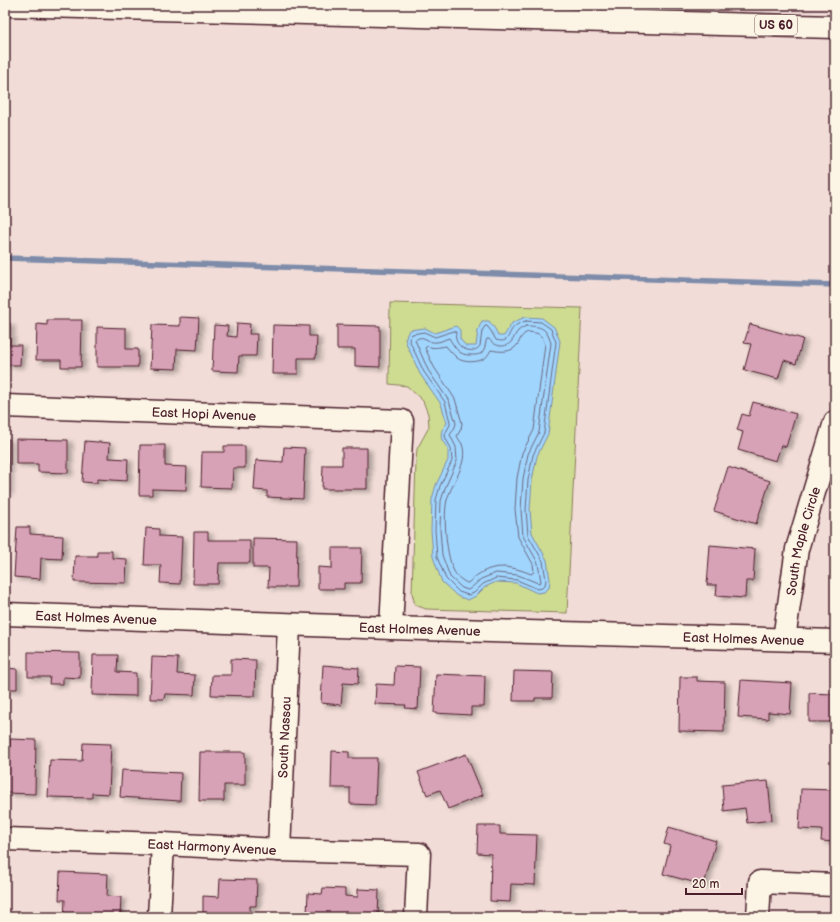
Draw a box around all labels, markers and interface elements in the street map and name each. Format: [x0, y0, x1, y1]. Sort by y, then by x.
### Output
road number: US 60 [755, 15, 797, 35]
street label: East Hopi Avenue [151, 405, 257, 424]
street label: South Maple Circle [783, 485, 824, 596]
street label: East Holmes Avenue [35, 608, 157, 629]
street label: East Holmes Avenue [359, 620, 481, 640]
street label: East Holmes Avenue [682, 630, 805, 649]
street label: South Nassau [275, 696, 295, 778]
street label: East Harmony Avenue [147, 837, 277, 859]
scale bar [686, 870, 742, 896]
text: 20 m [692, 877, 719, 892]

